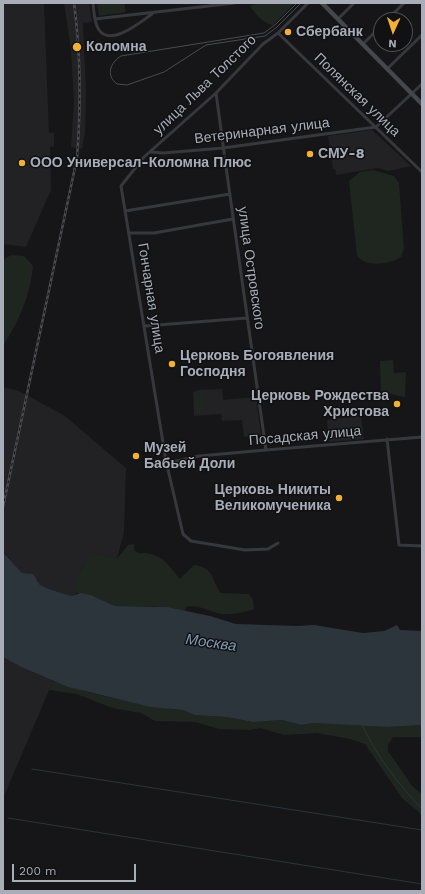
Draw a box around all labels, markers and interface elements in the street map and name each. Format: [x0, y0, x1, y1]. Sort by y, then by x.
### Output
north arrow [373, 12, 413, 52]
place label: Сбербанк [296, 24, 363, 40]
marker: Сбербанк [283, 27, 293, 37]
street label: улица Льва Толстого [150, 32, 260, 138]
text: N [388, 37, 397, 50]
place label: Коломна [86, 39, 146, 55]
marker: Коломна [71, 41, 83, 53]
street label: Полянская улица [310, 50, 404, 140]
street label: Ветеринарная улица [193, 114, 331, 148]
place label: СМУ-8 [318, 146, 364, 162]
marker: СМУ-8 [305, 149, 315, 159]
place label: ООО Универсал-Коломна Плюс [30, 155, 252, 171]
marker: ООО Универсал-Коломна Плюс [17, 158, 27, 168]
street label: улица Островского [234, 205, 268, 331]
street label: Гончарная улица [134, 242, 168, 354]
place label: Церковь Богоявления Господня [180, 348, 334, 380]
marker: Церковь Богоявления Господня [167, 359, 177, 369]
place label: Церковь Рождества Христова [251, 388, 389, 420]
marker: Церковь Рождества Христова [392, 399, 402, 409]
street label: Посадская улица [248, 423, 362, 449]
place label: Музей Бабьей Доли [144, 440, 235, 472]
marker: Музей Бабьей Доли [131, 451, 141, 461]
place label: Церковь Никиты Великомученика [215, 482, 331, 514]
marker: Церковь Никиты Великомученика [334, 493, 344, 503]
water label: Москва [184, 631, 238, 655]
scale bar [14, 856, 138, 882]
text: 200 m [19, 864, 56, 878]

